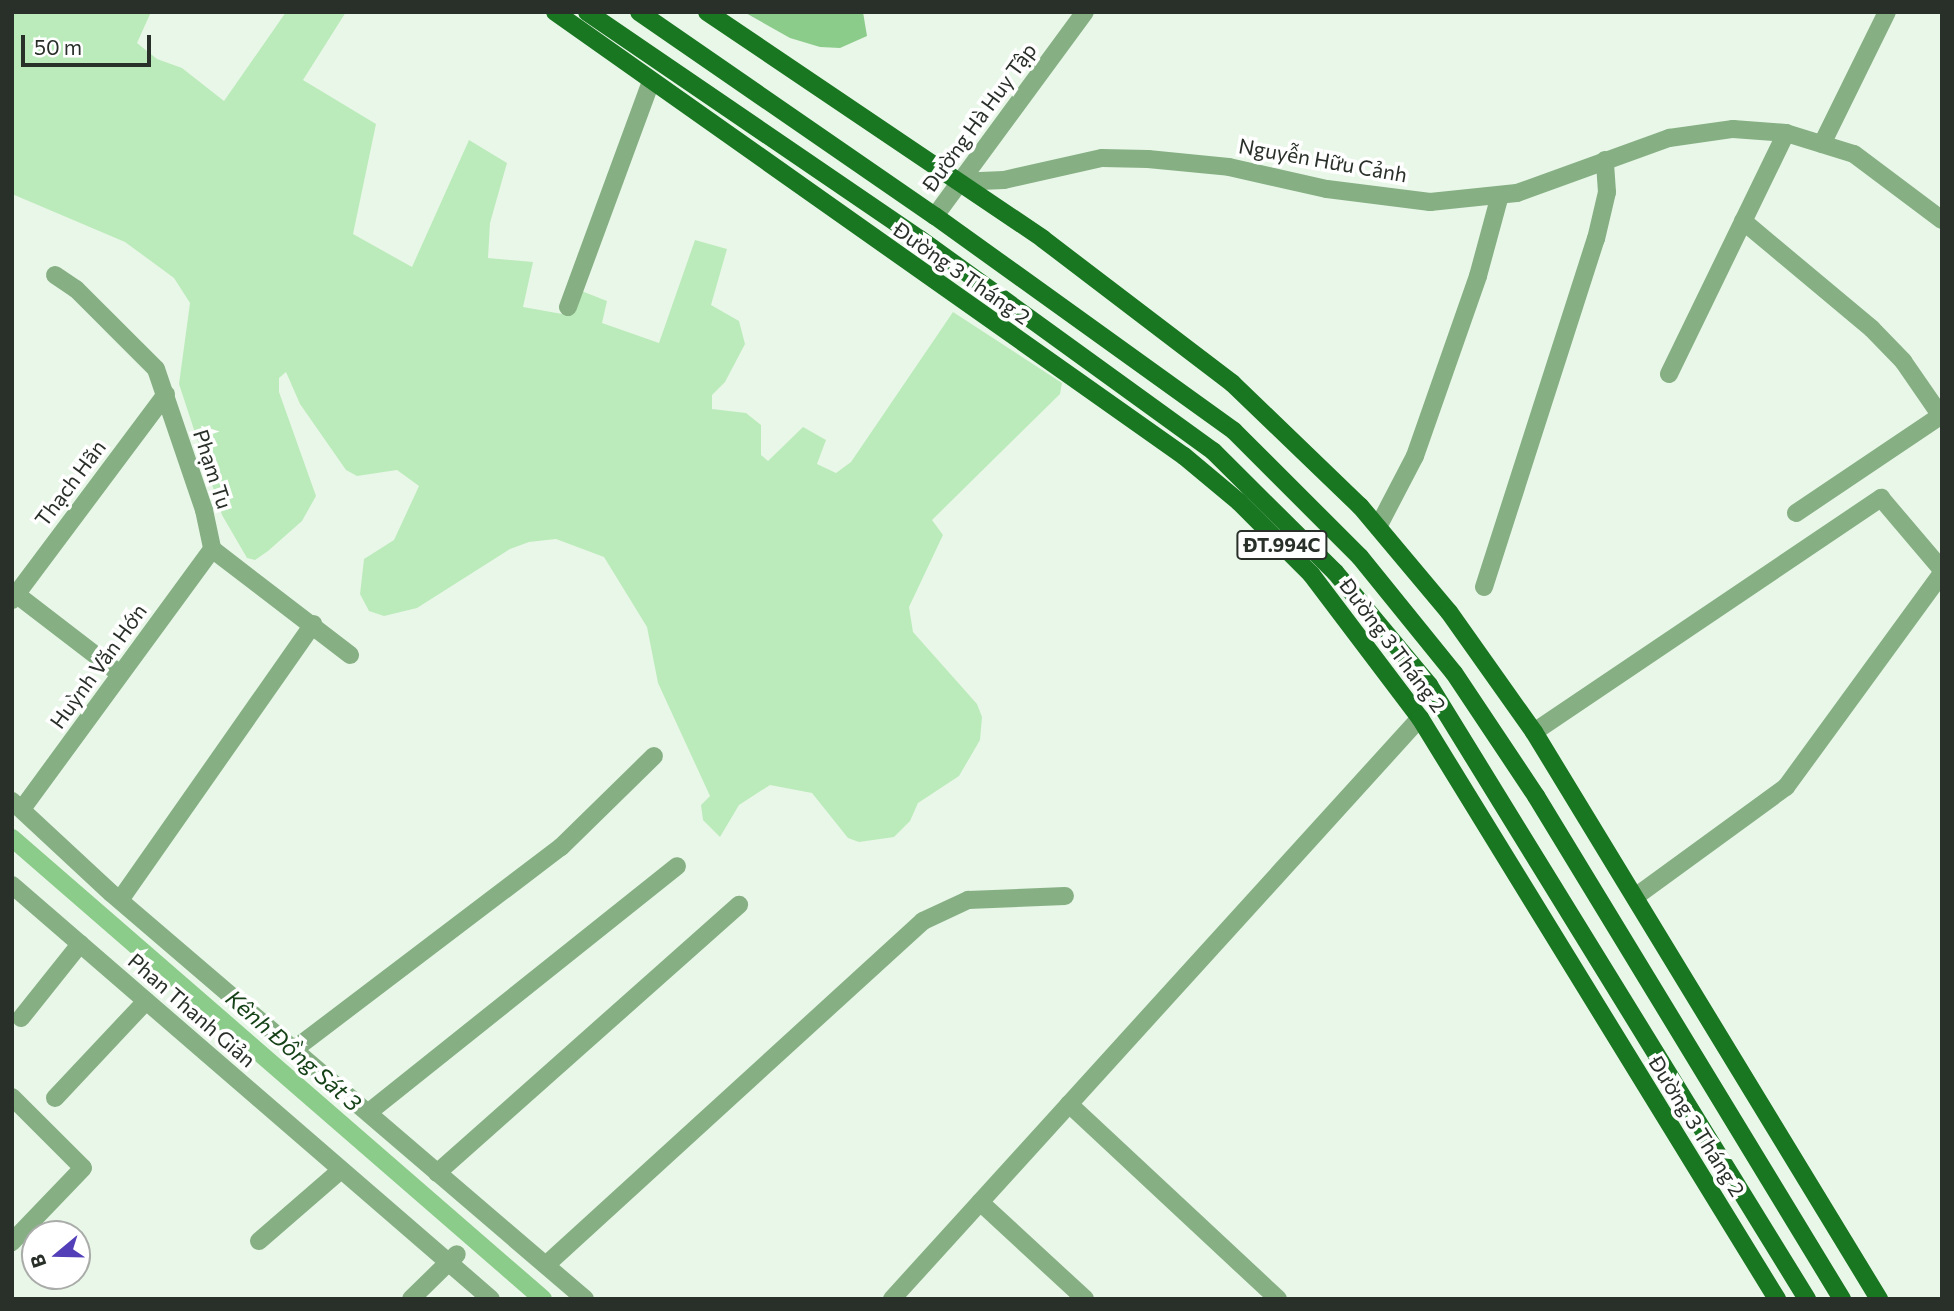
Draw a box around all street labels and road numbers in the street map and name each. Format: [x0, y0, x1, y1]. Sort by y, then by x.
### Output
street label: Đường Hà Huy Tập [917, 38, 1041, 196]
street label: Nguyễn Hữu Cảnh [1237, 133, 1409, 187]
street label: Đường 3 Tháng 2 [889, 217, 1035, 329]
street label: Phạm Tu [188, 426, 238, 512]
street label: Thạch Hãn [29, 435, 111, 531]
road number: ĐT.994C [1235, 530, 1329, 560]
street label: Đường 3 Tháng 2 [1335, 573, 1451, 717]
street label: Huỳnh Văn Hớn [44, 599, 152, 733]
street label: Phan Thanh Giản [123, 948, 261, 1072]
street label: Đường 3 Tháng 2 [1644, 1051, 1750, 1201]

